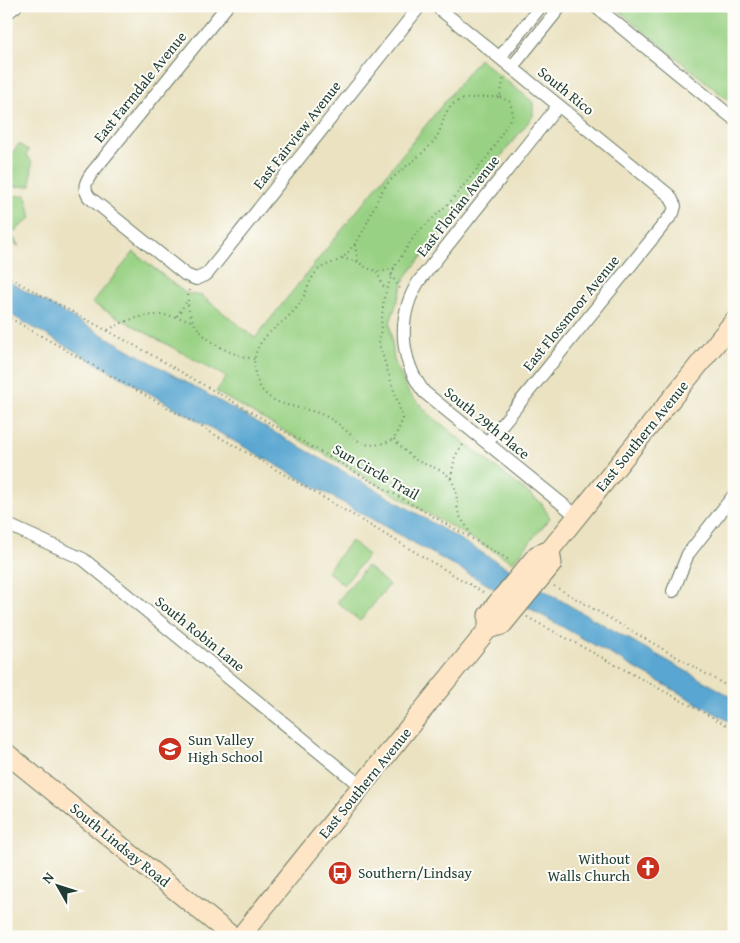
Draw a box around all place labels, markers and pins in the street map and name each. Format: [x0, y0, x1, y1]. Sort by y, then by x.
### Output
place label: Sun Valley High School [188, 729, 263, 767]
school or university icon: Sun Valley High School [157, 736, 183, 762]
place label: Without Walls Church [548, 848, 631, 886]
church icon: Without Walls Church [635, 855, 661, 881]
bus stop icon: Southern/Lindsay [327, 860, 353, 886]
place label: Southern/Lindsay [358, 862, 473, 883]

